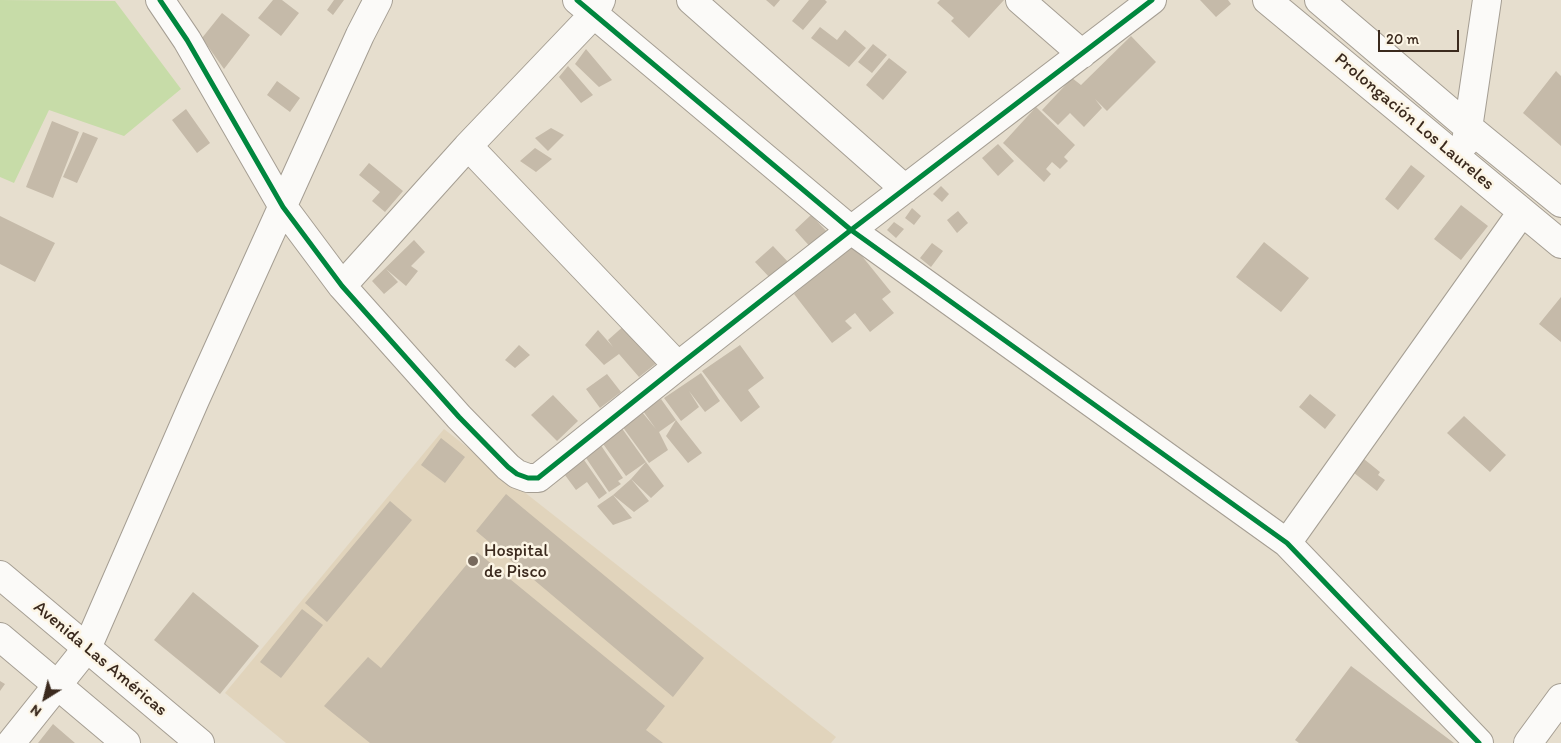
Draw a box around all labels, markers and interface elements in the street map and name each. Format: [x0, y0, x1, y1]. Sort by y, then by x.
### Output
scale bar [1381, 20, 1462, 52]
text: 20 m [1386, 30, 1419, 48]
street label: Prolongación Los Laureles [1330, 49, 1498, 195]
place label: Hospital de Pisco [484, 540, 548, 582]
marker: Hospital de Pisco [466, 554, 480, 568]
street label: Avenida Las Américas [29, 597, 171, 721]
north arrow [20, 673, 70, 723]
text: N [27, 701, 45, 720]

